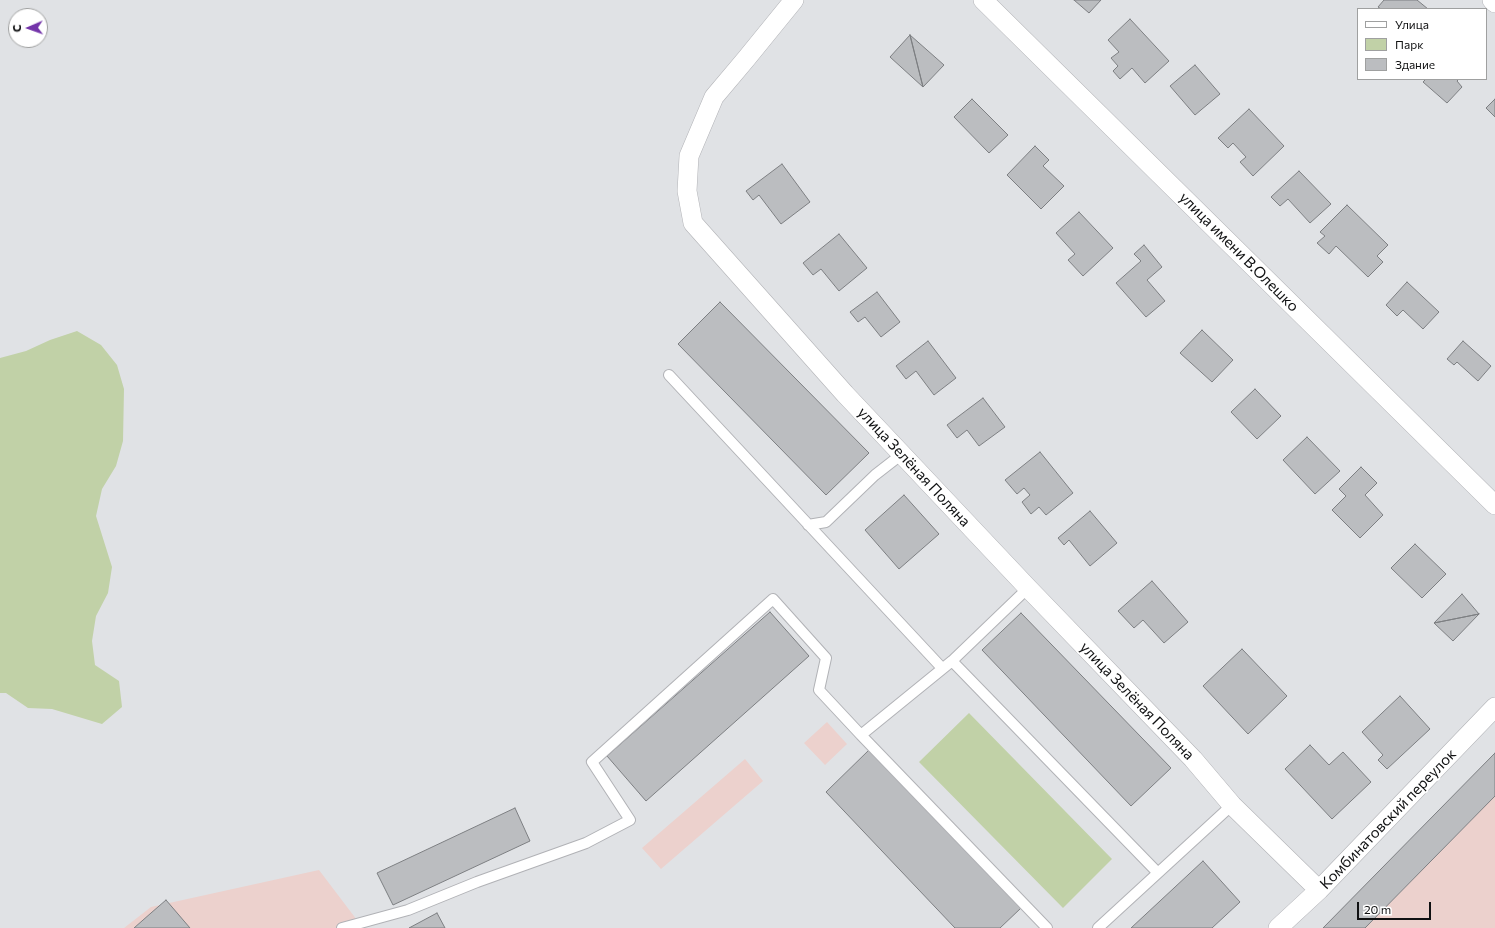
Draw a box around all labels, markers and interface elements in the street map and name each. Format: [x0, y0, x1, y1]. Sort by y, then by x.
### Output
north arrow [8, 8, 48, 48]
legend [1357, 8, 1487, 80]
text: Улица [1395, 17, 1429, 31]
text: С [10, 24, 23, 32]
text: Парк [1395, 37, 1424, 51]
text: Здание [1395, 57, 1435, 71]
street label: улица имени В.Олешко [1175, 188, 1303, 316]
street label: улица Зелёная Поляна [854, 403, 974, 531]
street label: улица Зелёная Поляна [1076, 638, 1198, 764]
street label: Комбинатовский переулок [1316, 745, 1460, 893]
scale bar [1359, 894, 1433, 920]
text: 20 m [1364, 902, 1391, 916]

